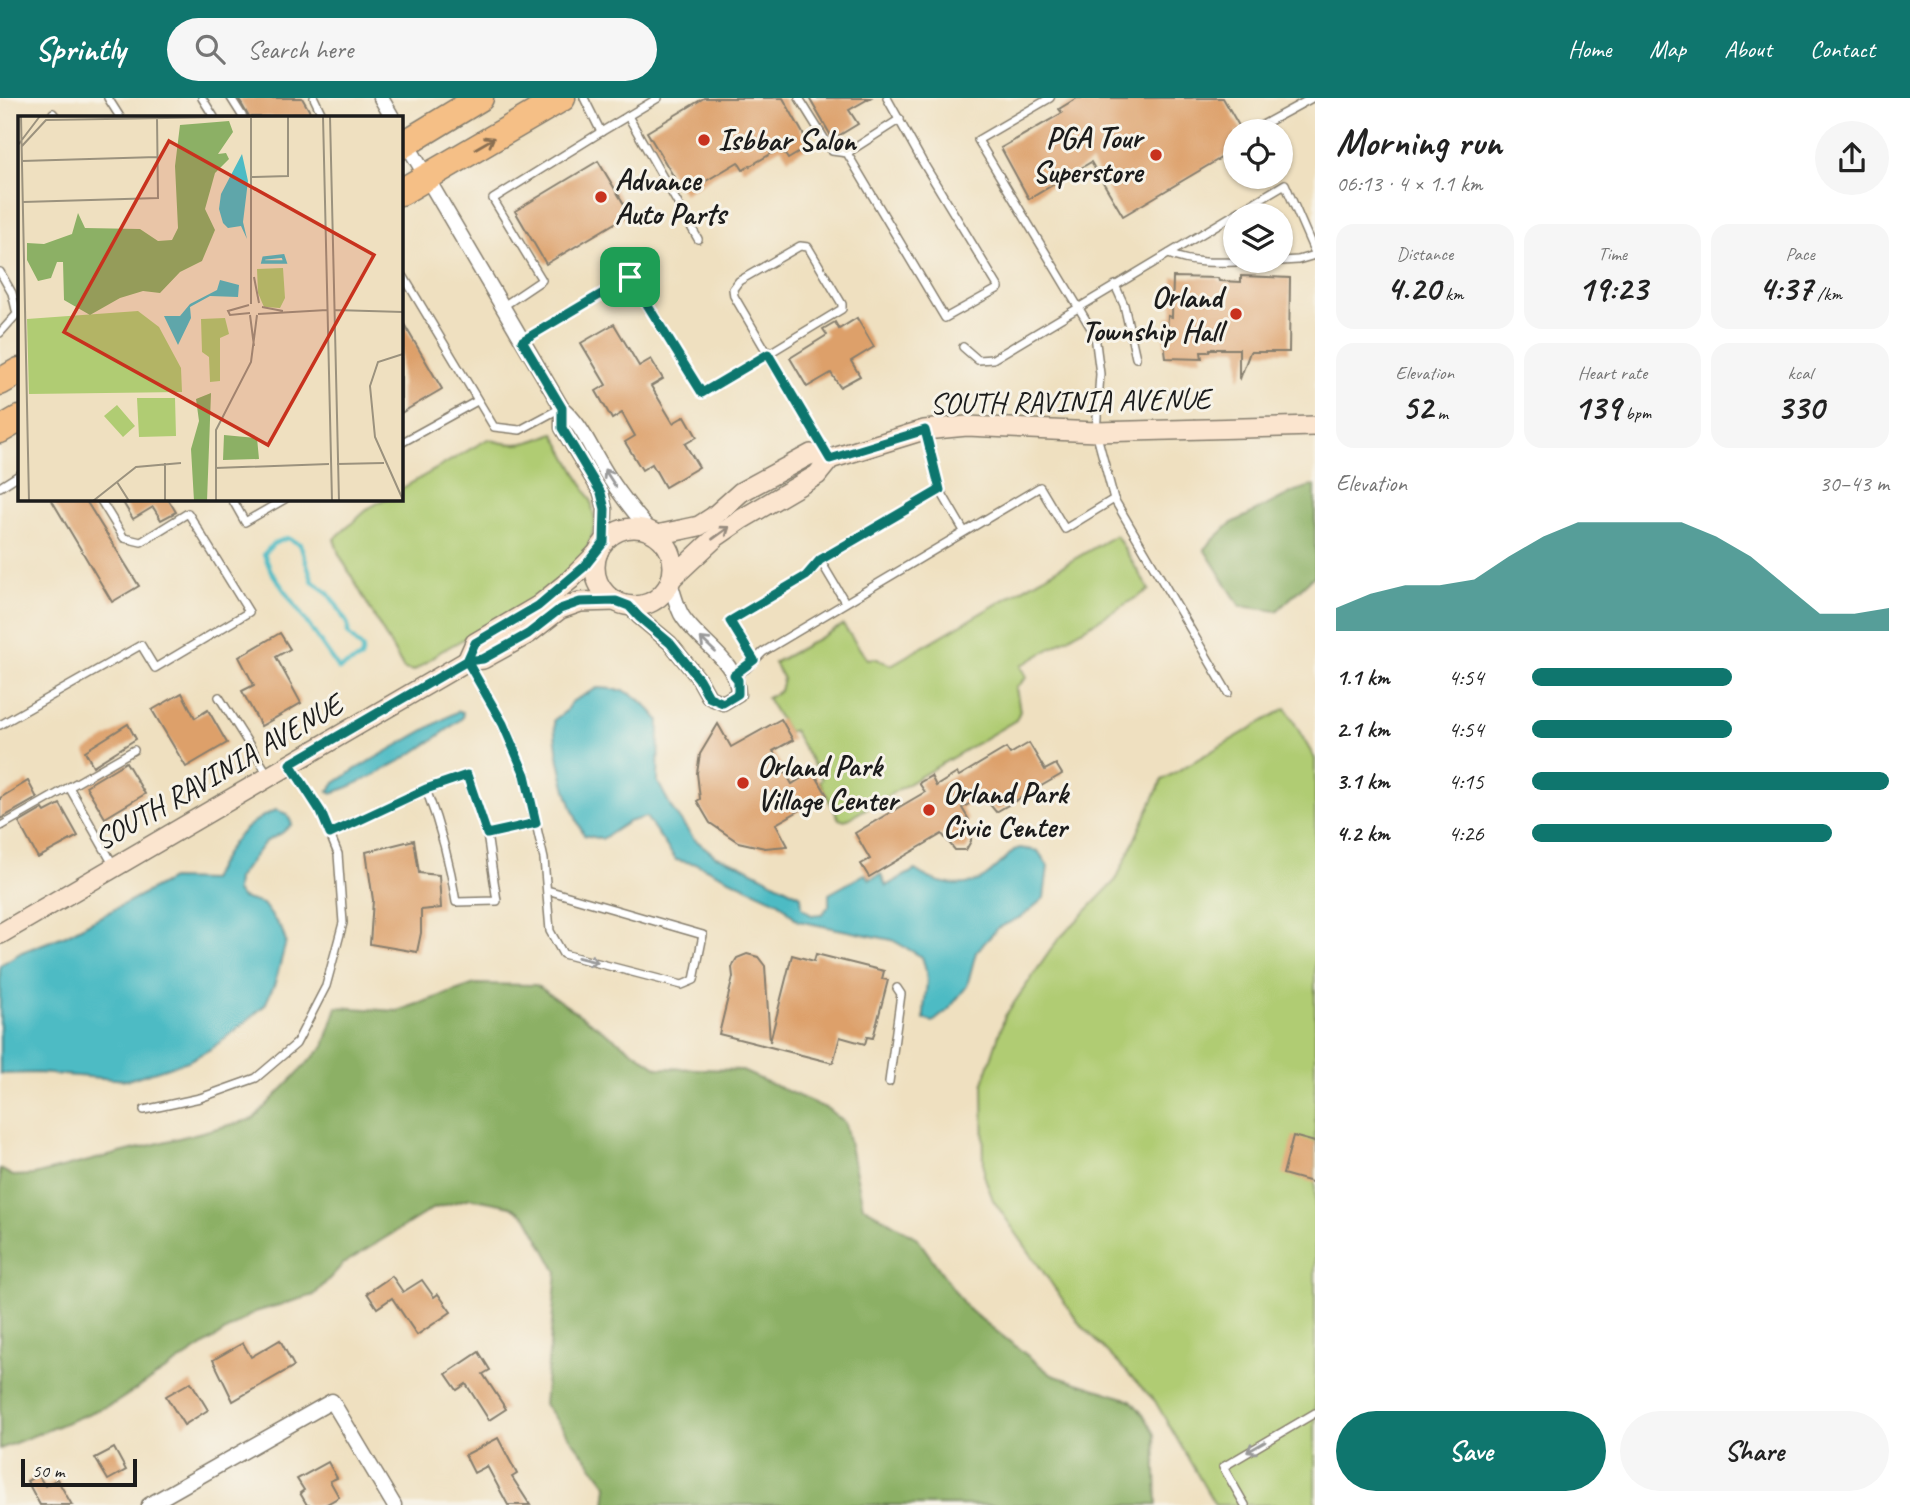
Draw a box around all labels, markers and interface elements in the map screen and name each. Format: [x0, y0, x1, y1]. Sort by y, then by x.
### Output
search box [167, 18, 657, 81]
text: Sprintly [35, 28, 125, 70]
icon: search [191, 30, 229, 68]
text: Search here [247, 33, 353, 66]
text: Home [1568, 34, 1611, 64]
text: Map [1649, 34, 1686, 64]
text: About [1724, 34, 1772, 64]
text: Contact [1810, 34, 1875, 64]
inset map [18, 116, 402, 500]
place label: PGA Tour Superstore [1032, 119, 1145, 191]
map controls [1223, 119, 1293, 273]
button: locate [1223, 119, 1293, 189]
text: Morning run [1336, 119, 1502, 166]
place label: Isbbar Salon [718, 121, 858, 159]
button: share [1815, 121, 1889, 195]
marker: Isbbar Salon [696, 132, 712, 148]
one-way arrow [474, 136, 494, 150]
marker: PGA Tour Superstore [1148, 147, 1164, 163]
place label: Advance Auto Parts [615, 161, 729, 233]
text: 06:13 · 4 × 1.1 km [1336, 169, 1482, 198]
marker: Advance Auto Parts [593, 189, 609, 205]
button: layers [1223, 203, 1293, 273]
text: Distance [1396, 242, 1453, 266]
text: Time [1598, 242, 1627, 266]
text: Pace [1786, 242, 1815, 266]
pin [600, 247, 660, 307]
icon: arrive [611, 258, 649, 296]
text: 4.20 [1386, 266, 1440, 311]
text: 19:23 [1578, 266, 1647, 311]
text: 4:37 [1758, 266, 1812, 311]
place label: Orland Township Hall [1081, 278, 1228, 350]
text: km [1440, 282, 1464, 306]
text: /km [1812, 282, 1842, 306]
marker: Orland Township Hall [1228, 306, 1244, 322]
text: Elevation [1396, 361, 1454, 385]
text: Heart rate [1578, 361, 1647, 385]
text: kcal [1788, 361, 1813, 385]
street label: SOUTH RAVINIA AVENUE [929, 379, 1215, 422]
text: 52 [1402, 385, 1433, 430]
text: 139 [1574, 385, 1621, 430]
text: 330 [1777, 385, 1824, 430]
text: m [1433, 401, 1448, 425]
text: bpm [1621, 401, 1651, 425]
one-way arrow [602, 468, 616, 488]
text: Elevation [1336, 469, 1407, 498]
text: 30–43 m [1819, 469, 1889, 498]
one-way arrow [711, 526, 730, 541]
one-way arrow [700, 637, 717, 654]
text: 1.1 km [1336, 663, 1390, 692]
text: 4:54 [1448, 663, 1484, 692]
street label: SOUTH RAVINIA AVENUE [87, 683, 353, 859]
text: 2.1 km [1336, 715, 1390, 744]
text: 4:54 [1448, 715, 1484, 744]
place label: Orland Park Village Center [757, 747, 901, 819]
text: 3.1 km [1336, 767, 1390, 796]
text: 4:15 [1448, 767, 1484, 796]
place label: Orland Park Civic Center [943, 774, 1070, 846]
marker: Orland Park Village Center [735, 775, 751, 791]
marker: Orland Park Civic Center [921, 802, 937, 818]
text: 4.2 km [1336, 819, 1390, 848]
text: 4:26 [1448, 819, 1484, 848]
one-way arrow [576, 954, 599, 967]
button: Save [1336, 1411, 1606, 1491]
button: Share [1620, 1411, 1889, 1491]
one-way arrow [1247, 1441, 1267, 1455]
scale bar [21, 1456, 136, 1488]
text: 50 m [32, 1459, 64, 1483]

